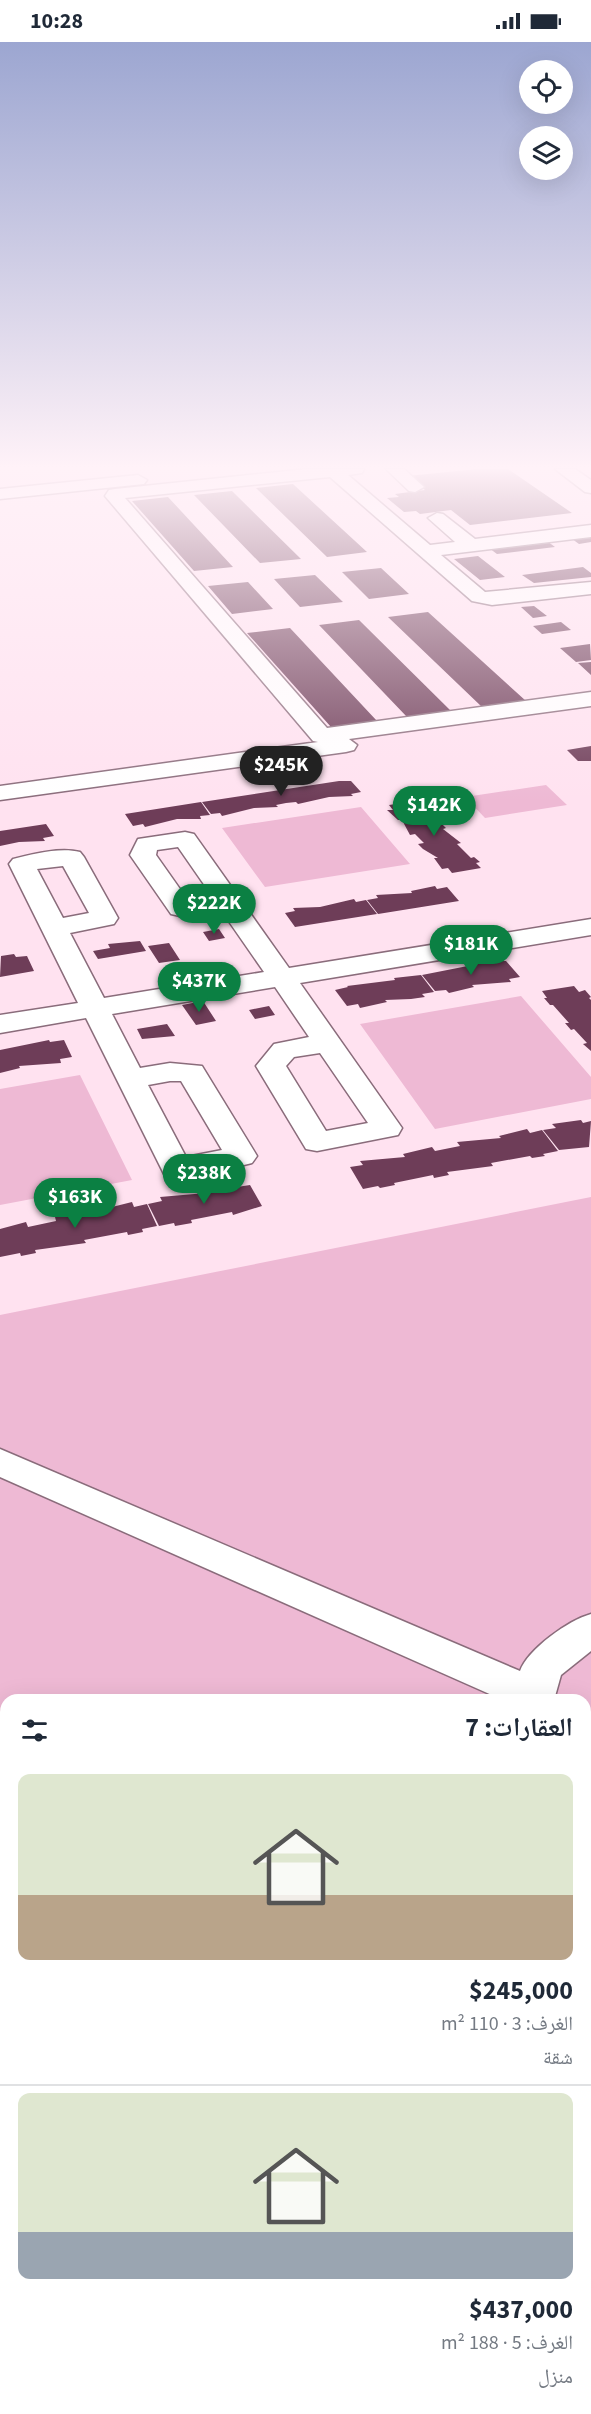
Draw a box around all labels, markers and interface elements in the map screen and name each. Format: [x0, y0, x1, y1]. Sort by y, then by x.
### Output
text: 10:28 [30, 5, 83, 37]
map controls [519, 60, 573, 180]
button: locate [519, 60, 573, 114]
button: layers [519, 126, 573, 180]
pin: $245K [239, 746, 323, 797]
text: $245K [254, 751, 308, 779]
pin: $142K [392, 786, 476, 837]
text: $142K [407, 791, 461, 819]
pin: $222K [172, 884, 256, 935]
text: $222K [187, 889, 241, 917]
pin: $181K [429, 925, 513, 976]
text: $181K [444, 930, 498, 958]
pin: $437K [157, 962, 241, 1013]
text: $437K [172, 967, 226, 995]
pin: $238K [162, 1154, 246, 1205]
text: $238K [177, 1159, 231, 1187]
pin: $163K [33, 1178, 117, 1229]
text: $163K [48, 1183, 102, 1211]
text: العقارات: 7 [465, 1709, 573, 1746]
icon: filters [18, 1714, 51, 1747]
icon: home [242, 1813, 350, 1921]
text: $245,000 [469, 1972, 573, 2009]
text: الغرف: 3 · 110 m² [441, 2010, 573, 2038]
text: شقة [543, 2044, 573, 2072]
icon: home [242, 2132, 350, 2240]
text: $437,000 [469, 2291, 573, 2328]
text: الغرف: 5 · 188 m² [441, 2329, 573, 2357]
text: منزل [538, 2363, 573, 2391]

